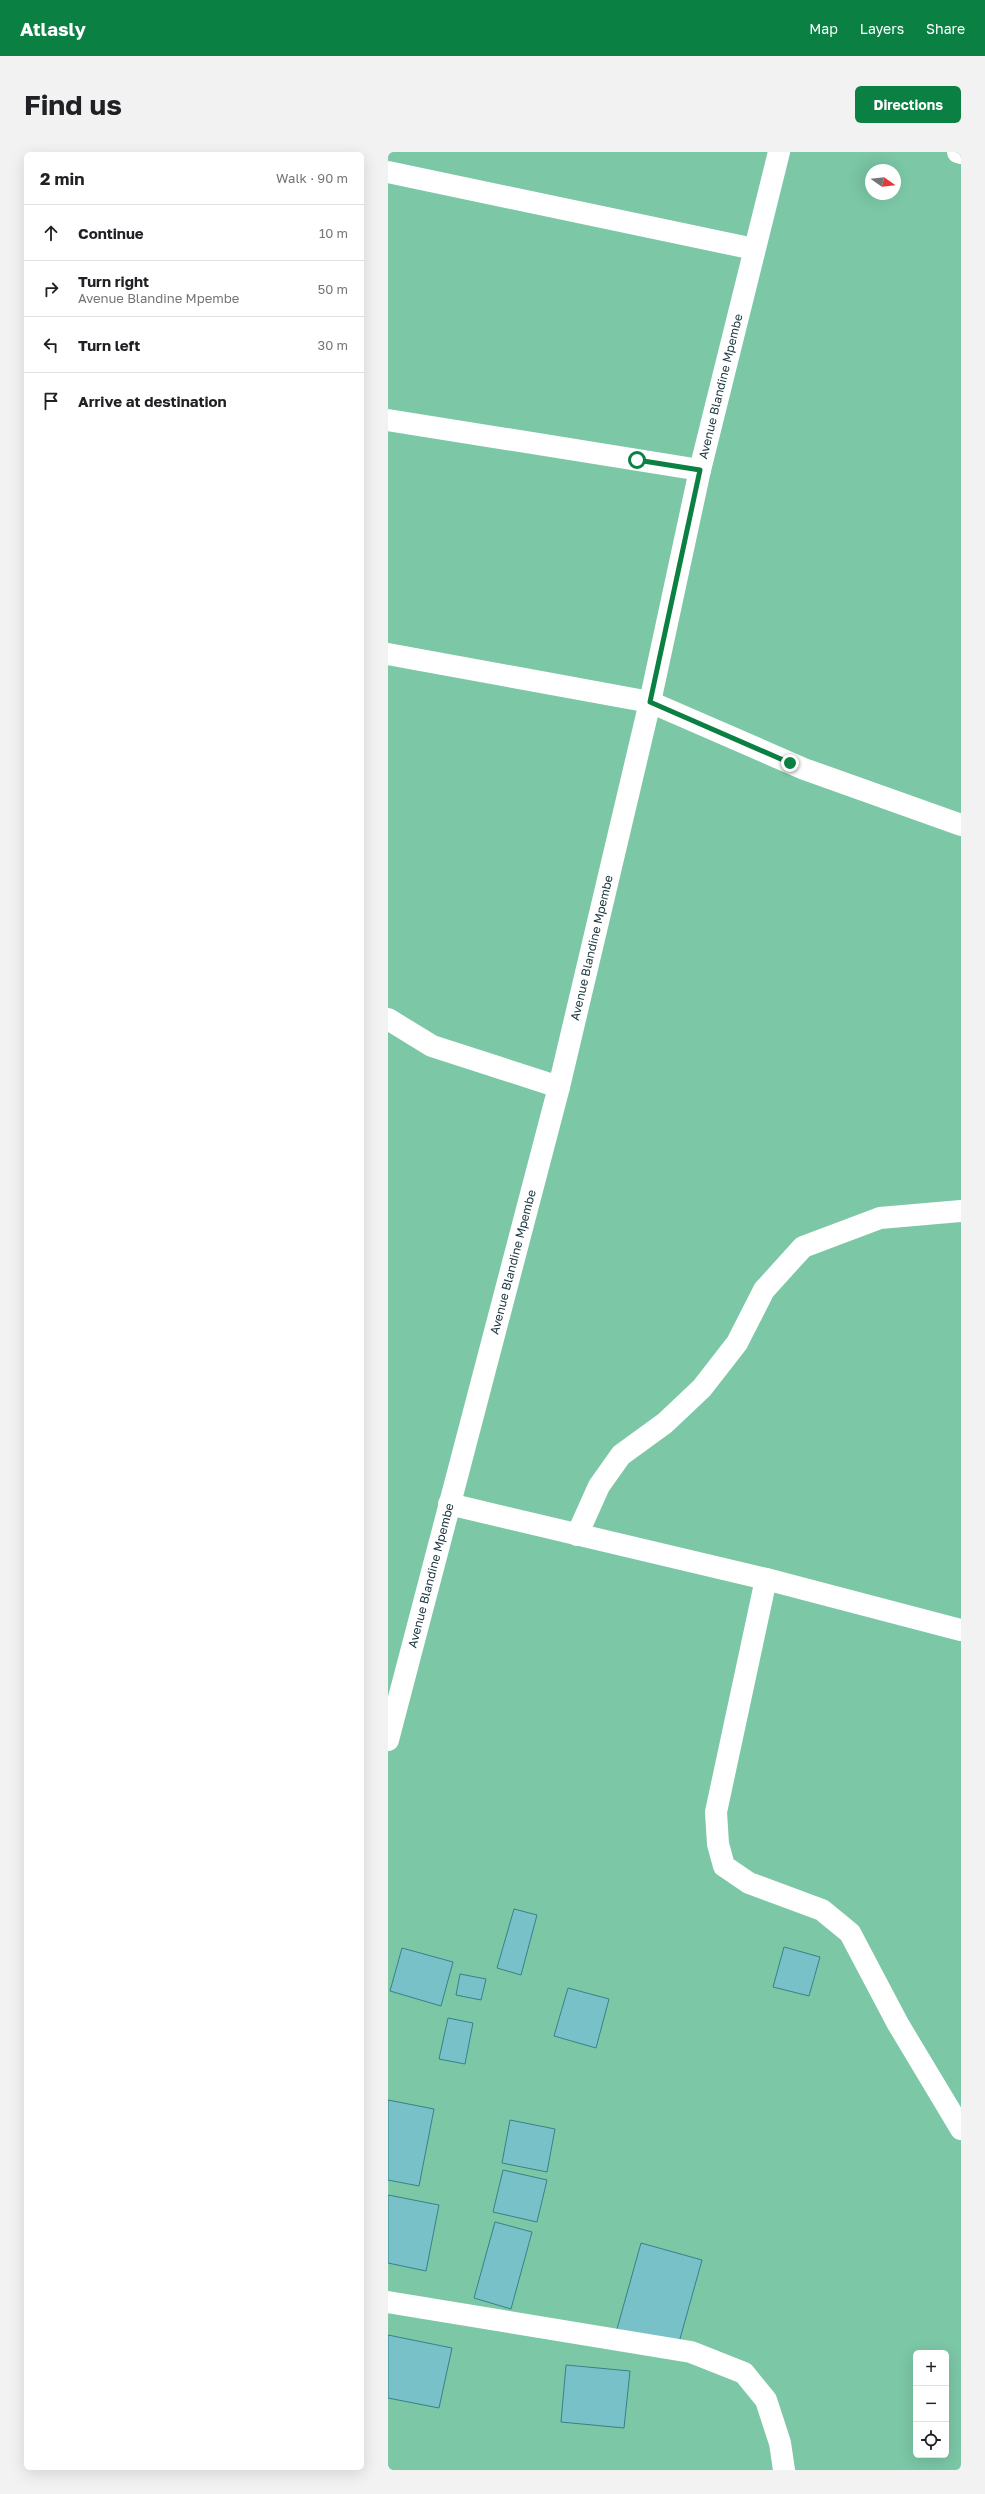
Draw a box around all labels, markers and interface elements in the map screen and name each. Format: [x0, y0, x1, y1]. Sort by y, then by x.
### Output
text: Atlasly [20, 17, 86, 40]
text: Map [809, 20, 838, 37]
text: Layers [860, 20, 904, 37]
text: Share [926, 20, 965, 37]
button: Directions [855, 86, 961, 123]
text: Find us [24, 88, 122, 121]
north arrow [865, 164, 901, 200]
text: 2 min [40, 168, 84, 189]
text: Walk · 90 m [276, 170, 348, 186]
icon: ahead [40, 222, 62, 244]
text: Continue [78, 224, 144, 242]
text: 10 m [319, 225, 348, 241]
text: Turn right [78, 272, 149, 290]
icon: right [40, 278, 62, 300]
text: 50 m [318, 281, 348, 297]
text: Avenue Blandine Mpembe [78, 290, 239, 306]
street label: Avenue Blandine Mpembe [695, 312, 746, 461]
icon: left [40, 334, 62, 356]
text: Turn left [78, 336, 140, 354]
text: 30 m [318, 337, 348, 353]
icon: arrive [40, 390, 62, 412]
text: Arrive at destination [78, 392, 227, 410]
route start [628, 451, 646, 469]
route end [781, 754, 799, 772]
street label: Avenue Blandine Mpembe [567, 873, 616, 1022]
street label: Avenue Blandine Mpembe [487, 1188, 539, 1336]
street label: Avenue Blandine Mpembe [404, 1501, 457, 1649]
map controls [913, 2350, 949, 2458]
button: + [913, 2350, 949, 2386]
button: − [913, 2386, 949, 2422]
button: locate [913, 2422, 949, 2458]

